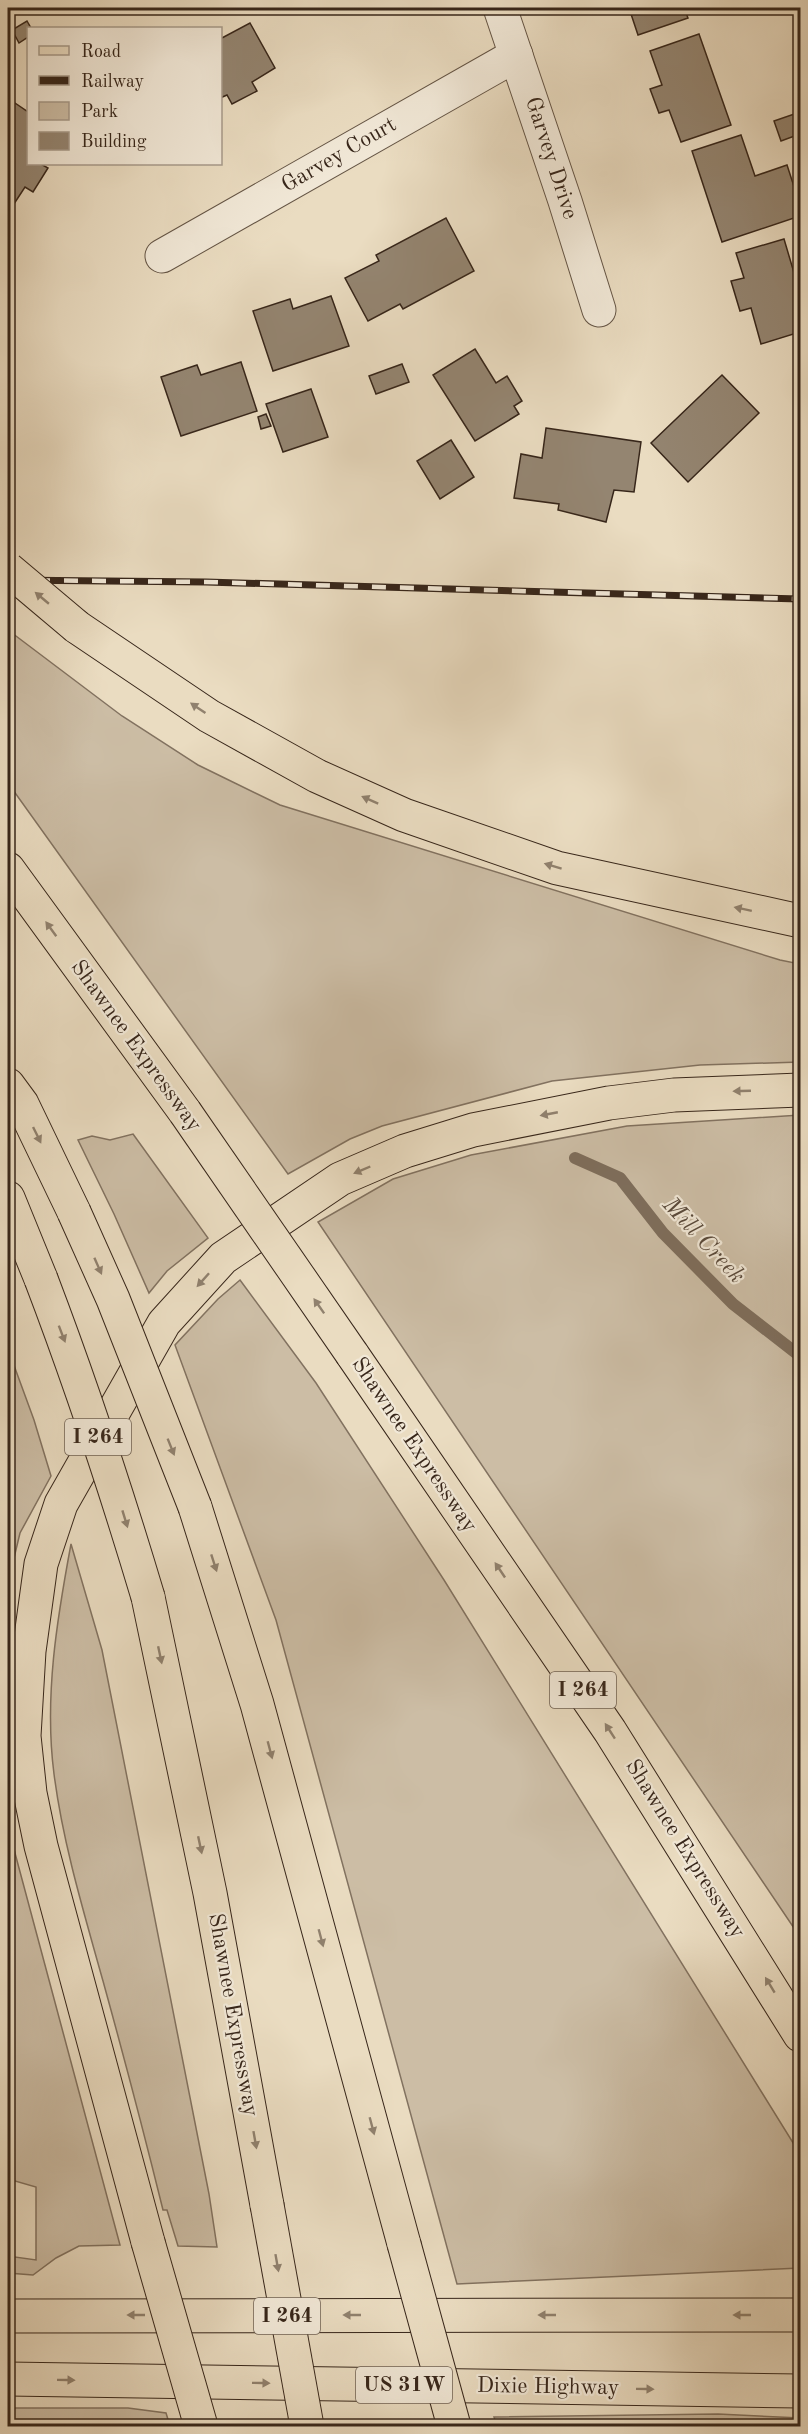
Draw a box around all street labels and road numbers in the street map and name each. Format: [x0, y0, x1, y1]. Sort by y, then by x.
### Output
street label: Garvey Drive [521, 94, 581, 222]
street label: Garvey Court [278, 113, 400, 197]
street label: Shawnee Expressway [67, 956, 206, 1136]
street label: Shawnee Expressway [347, 1353, 481, 1537]
road number: I 264 [65, 1419, 131, 1455]
road number: I 264 [550, 1672, 616, 1708]
street label: Shawnee Expressway [621, 1756, 749, 1943]
street label: Shawnee Expressway [204, 1912, 262, 2119]
road number: I 264 [254, 2298, 320, 2334]
road number: US 31W [356, 2367, 452, 2403]
street label: Dixie Highway [477, 2375, 620, 2399]

